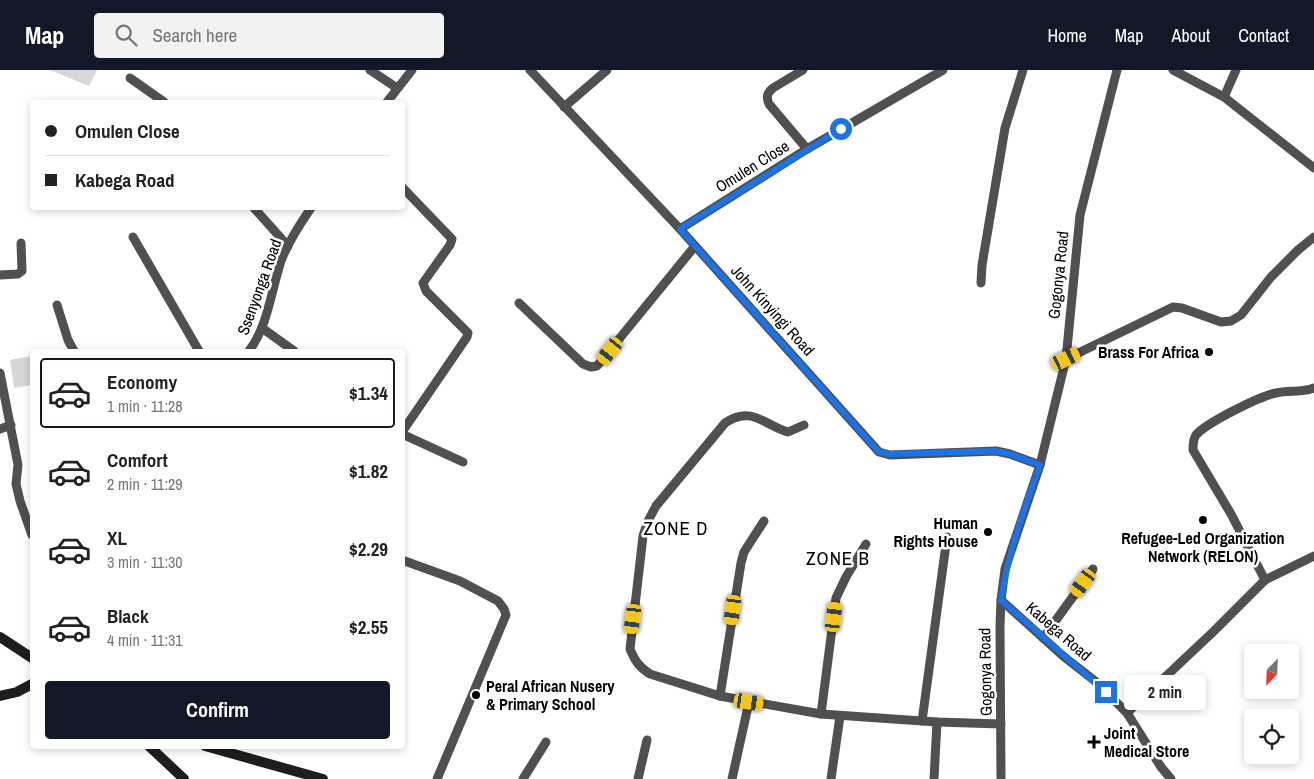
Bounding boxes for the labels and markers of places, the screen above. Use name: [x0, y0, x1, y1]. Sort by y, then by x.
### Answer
place label: Brass For Africa: [1098, 341, 1200, 363]
marker: Brass For Africa: [1203, 346, 1215, 358]
place label: Human Rights House: [893, 512, 978, 552]
marker: Refugee-Led Organization Network (RELON): [1197, 514, 1209, 526]
marker: Human Rights House: [982, 526, 994, 538]
place label: Refugee-Led Organization Network (RELON): [1121, 527, 1285, 567]
place label: Peral African Nusery & Primary School: [486, 675, 615, 715]
marker: Peral African Nusery & Primary School: [470, 689, 482, 701]
place label: Joint Medical Store: [1104, 722, 1189, 762]
marker: Joint Medical Store: [1088, 736, 1100, 748]

